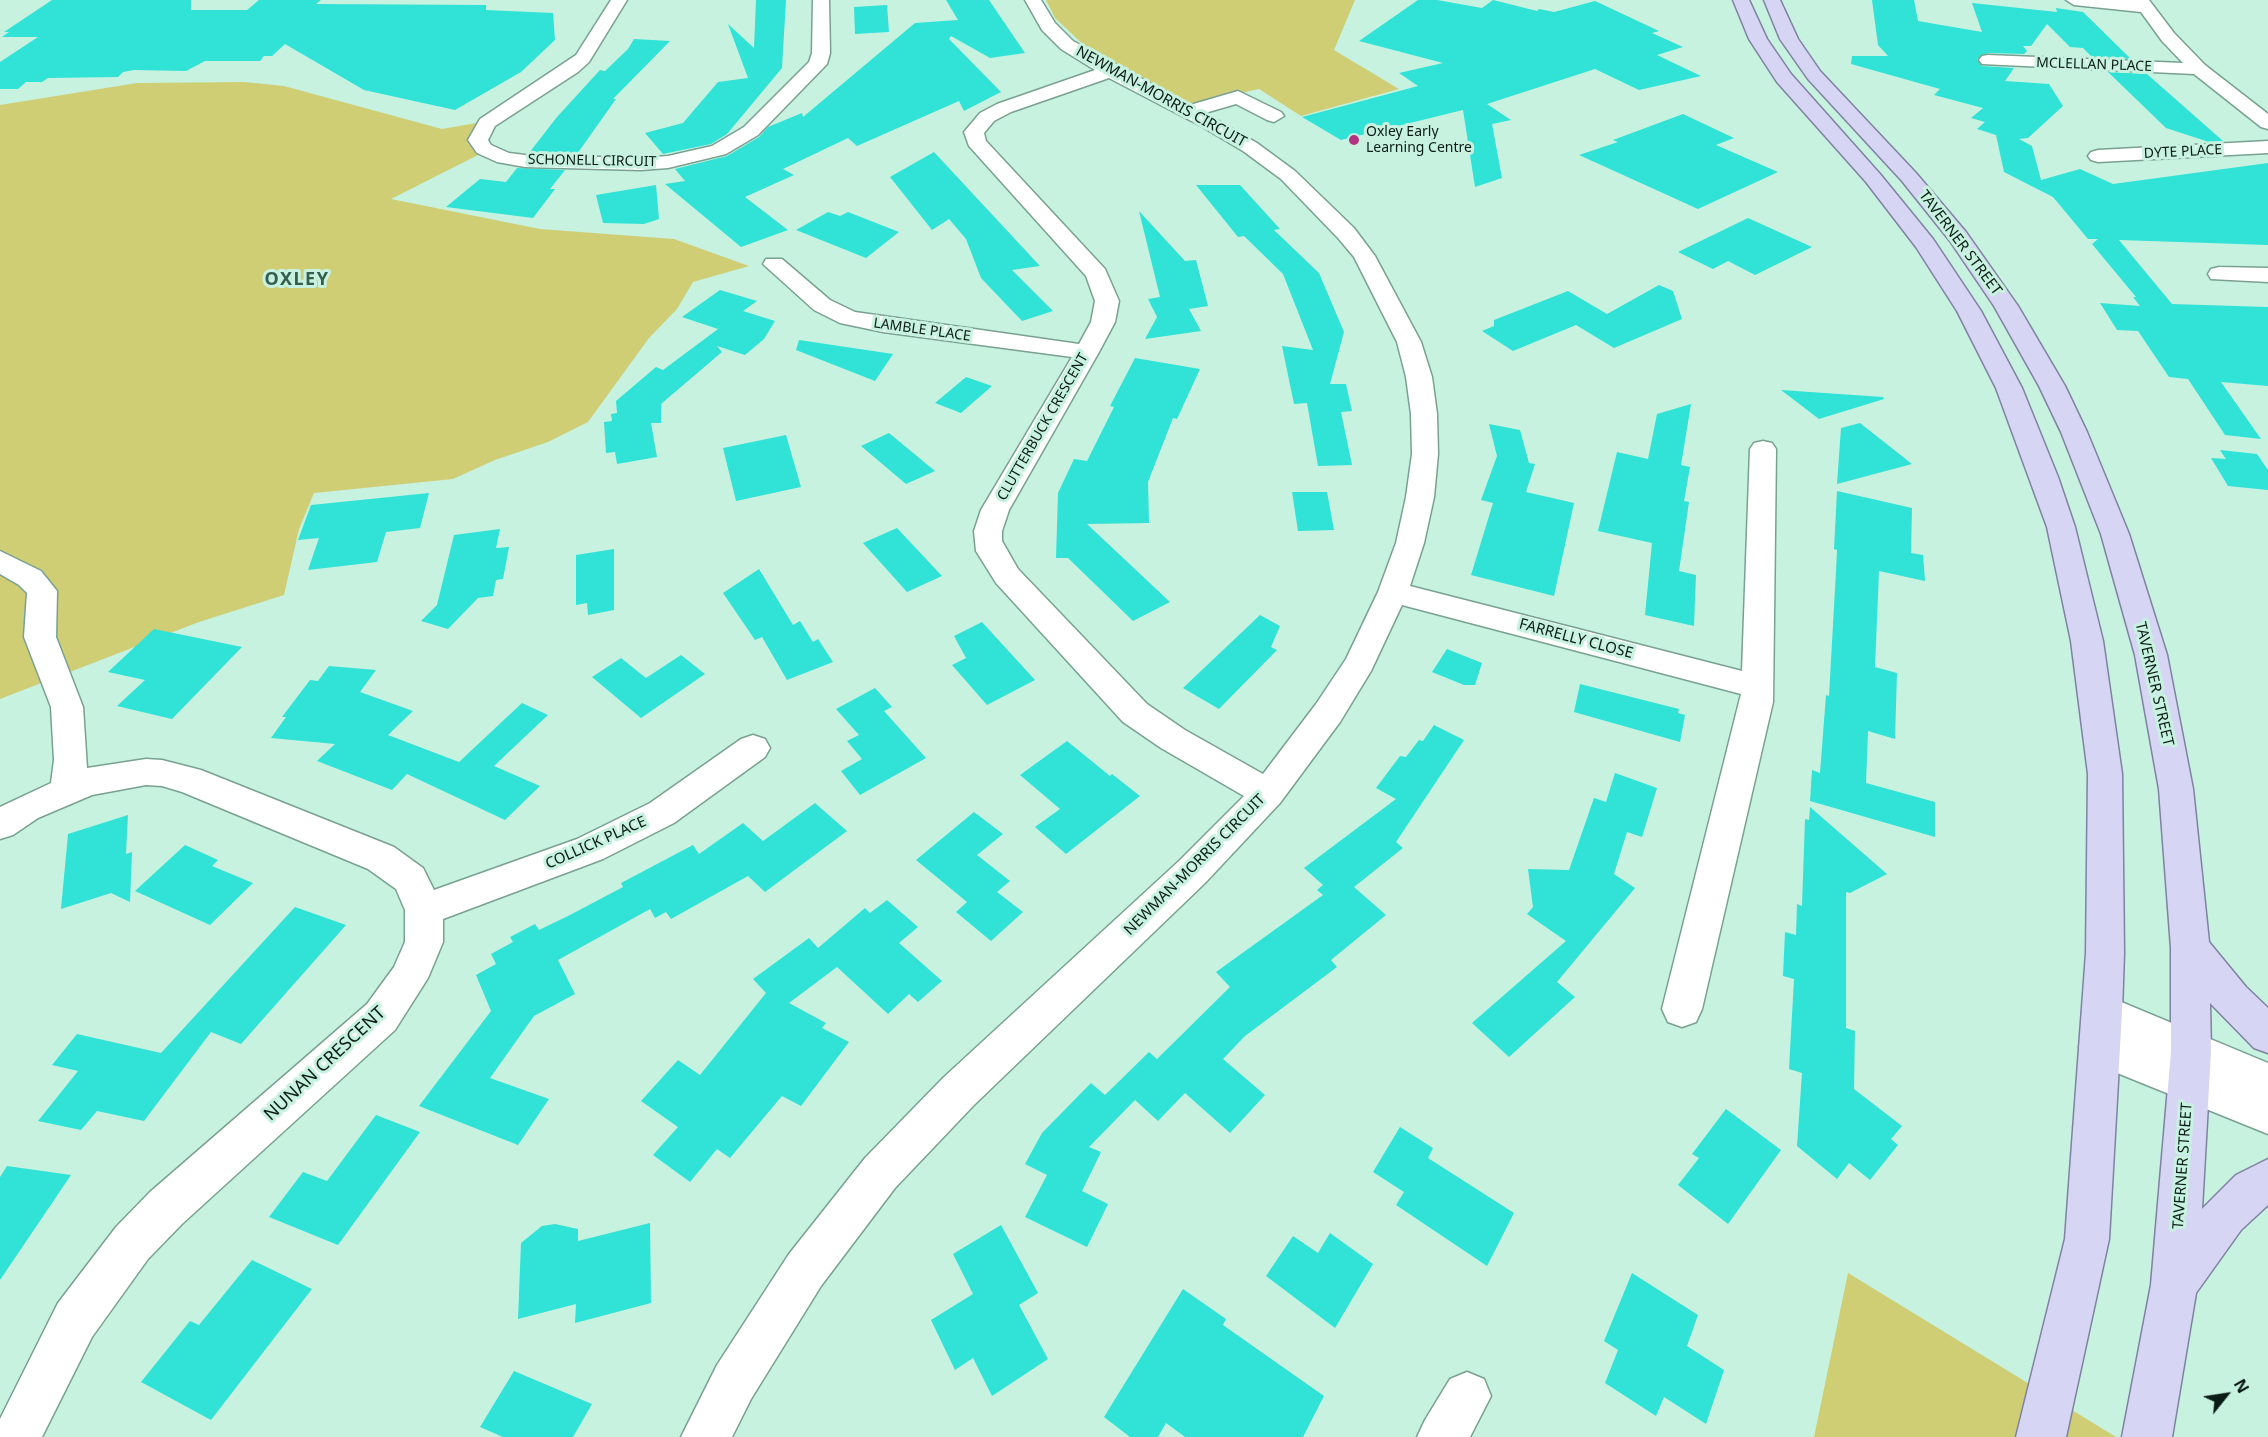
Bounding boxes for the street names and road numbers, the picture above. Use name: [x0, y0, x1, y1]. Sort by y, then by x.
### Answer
street label: NEWMAN-MORRIS CIRCUIT: [1073, 43, 1249, 151]
street label: MCLELLAN PLACE: [2036, 55, 2152, 75]
street label: DYTE PLACE: [2143, 142, 2223, 162]
street label: SCHONELL CIRCUIT: [528, 151, 656, 171]
street label: TAVERNER STREET: [1915, 187, 2005, 299]
street label: LAMBLE PLACE: [872, 315, 972, 345]
street label: CLUTTERBUCK CRESCENT: [994, 350, 1092, 504]
street label: FARRELLY CLOSE: [1517, 615, 1635, 663]
street label: TAVERNER STREET: [2131, 620, 2177, 748]
street label: NEWMAN-MORRIS CIRCUIT: [1121, 791, 1269, 939]
street label: COLLICK PLACE: [543, 813, 649, 873]
street label: NUNAN CRESCENT: [260, 1002, 390, 1126]
street label: TAVERNER STREET: [2170, 1102, 2196, 1230]

